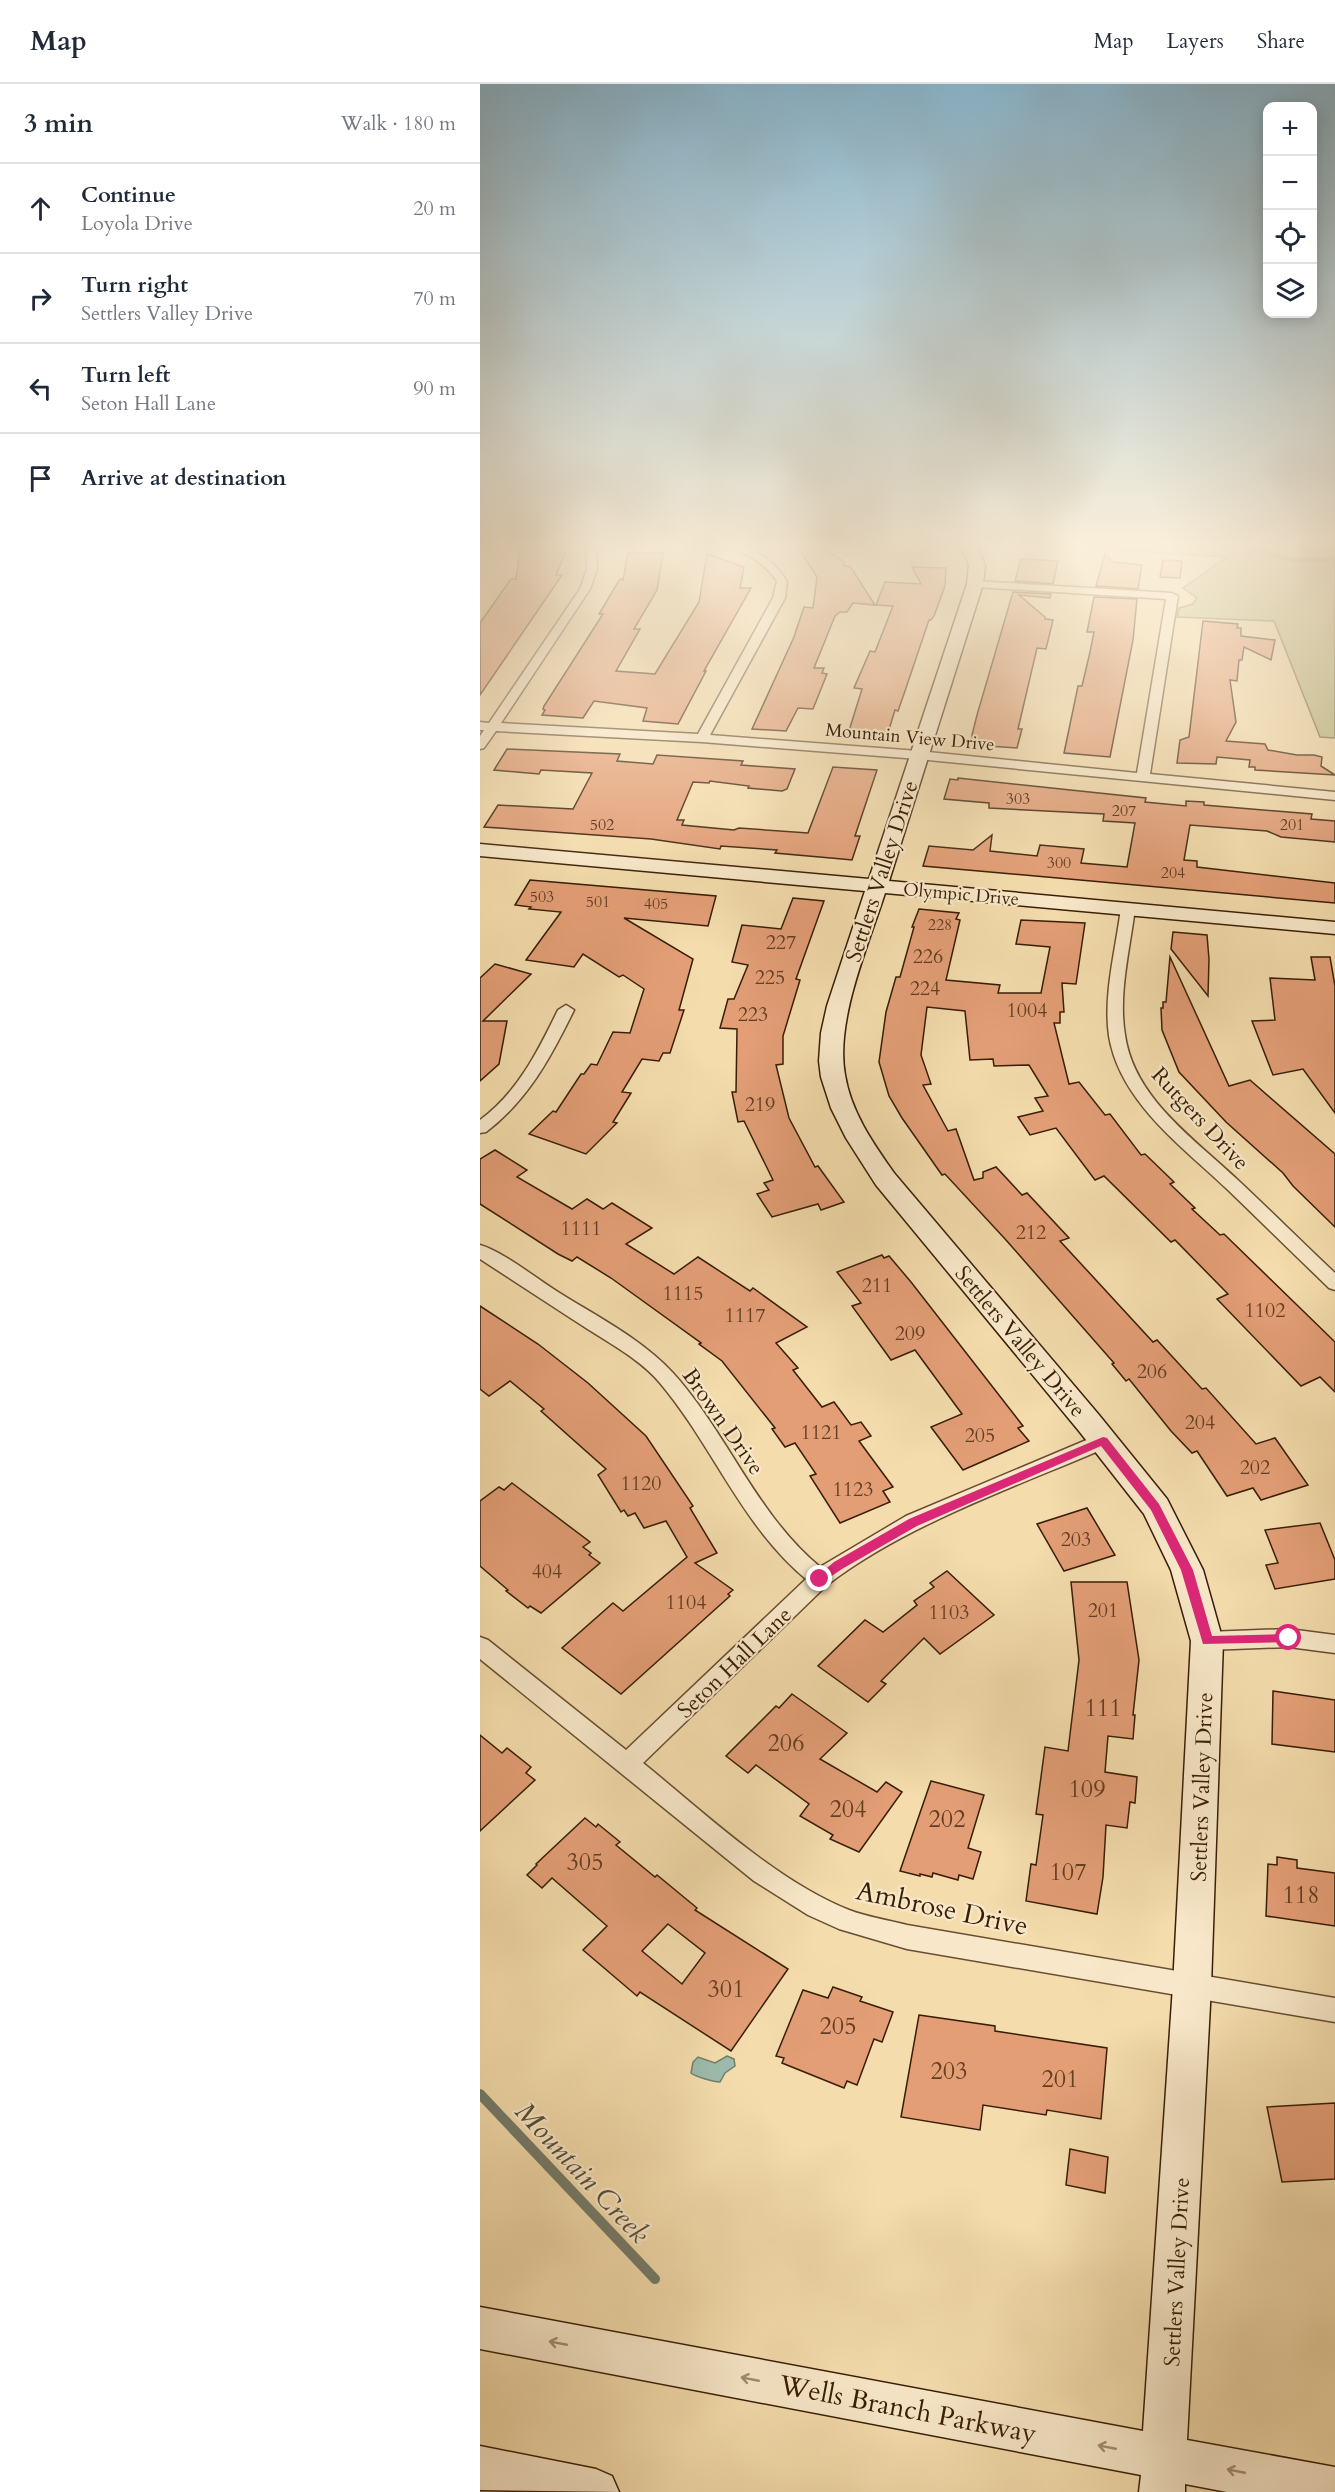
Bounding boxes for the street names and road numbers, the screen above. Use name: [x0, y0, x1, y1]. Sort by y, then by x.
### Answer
street label: Mountain View Drive: [824, 718, 996, 757]
street label: Settlers Valley Drive: [838, 777, 925, 966]
street label: Olympic Drive: [902, 877, 1020, 912]
street label: Rutgers Drive: [1145, 1061, 1256, 1177]
street label: Settlers Valley Drive: [948, 1259, 1093, 1424]
street label: Brown Drive: [675, 1362, 771, 1481]
street label: Seton Hall Lane: [671, 1600, 799, 1725]
street label: Settlers Valley Drive: [1184, 1692, 1220, 1882]
street label: Ambrose Drive: [853, 1872, 1031, 1945]
street label: Settlers Valley Drive: [1157, 2177, 1197, 2367]
street label: Wells Branch Parkway: [775, 2366, 1040, 2453]

